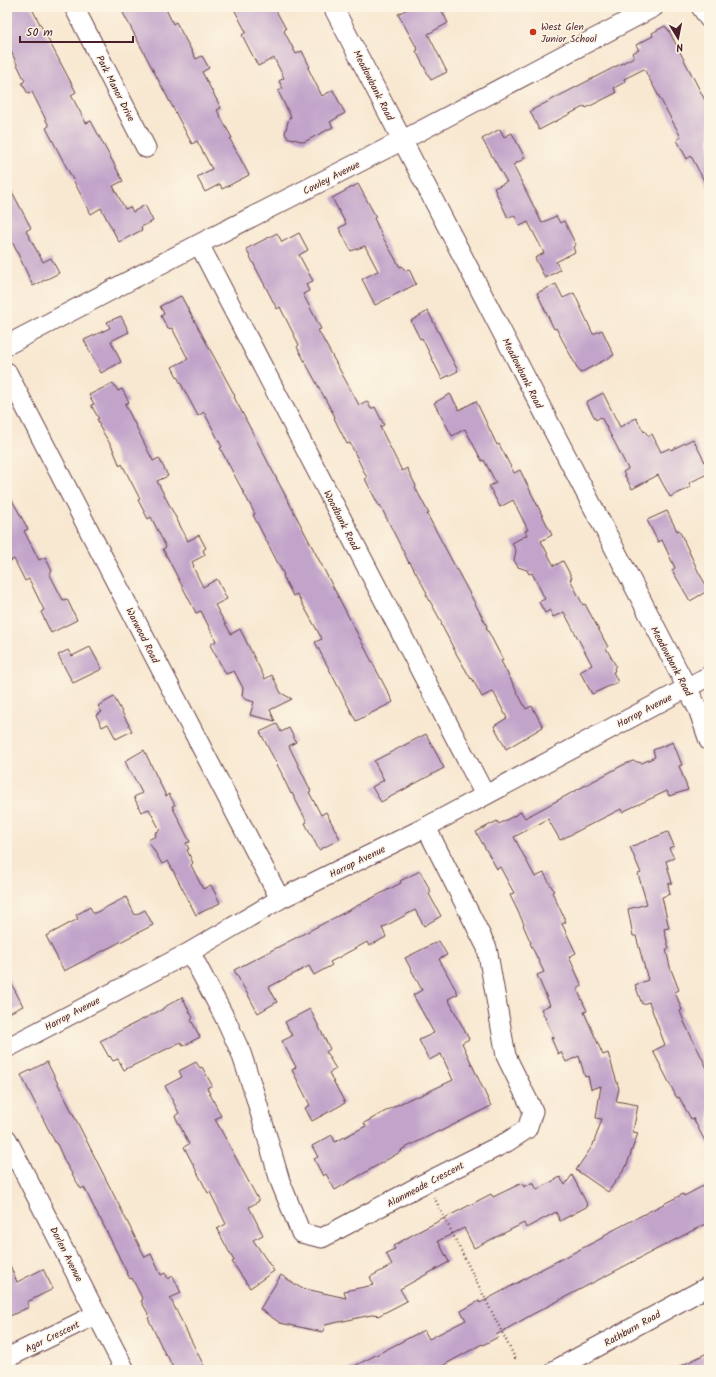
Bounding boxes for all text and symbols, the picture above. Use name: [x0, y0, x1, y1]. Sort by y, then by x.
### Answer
scale bar: [20, 18, 133, 44]
north arrow: [658, 18, 698, 58]
place label: West Glen Junior School: [541, 19, 597, 47]
text: 50 m: [26, 23, 53, 42]
marker: West Glen Junior School: [528, 27, 538, 37]
text: N: [675, 37, 685, 56]
street label: Meadowbank Road: [348, 47, 398, 124]
street label: Park Manor Drive: [91, 52, 139, 125]
street label: Cowley Avenue: [300, 156, 363, 199]
street label: Meadowbank Road: [497, 335, 547, 412]
street label: Woodbank Road: [319, 487, 364, 554]
street label: Warwood Road: [121, 605, 163, 667]
street label: Meadowbank Road: [646, 624, 697, 700]
street label: Harrop Avenue: [614, 689, 675, 732]
street label: Harrop Avenue: [327, 841, 389, 882]
street label: Harrop Avenue: [42, 992, 103, 1035]
street label: Alanmeade Crescent: [384, 1158, 467, 1212]
street label: Dorlen Avenue: [45, 1224, 87, 1285]
street label: Rathburn Road: [601, 1306, 665, 1351]
street label: Agar Crescent: [22, 1317, 83, 1357]

